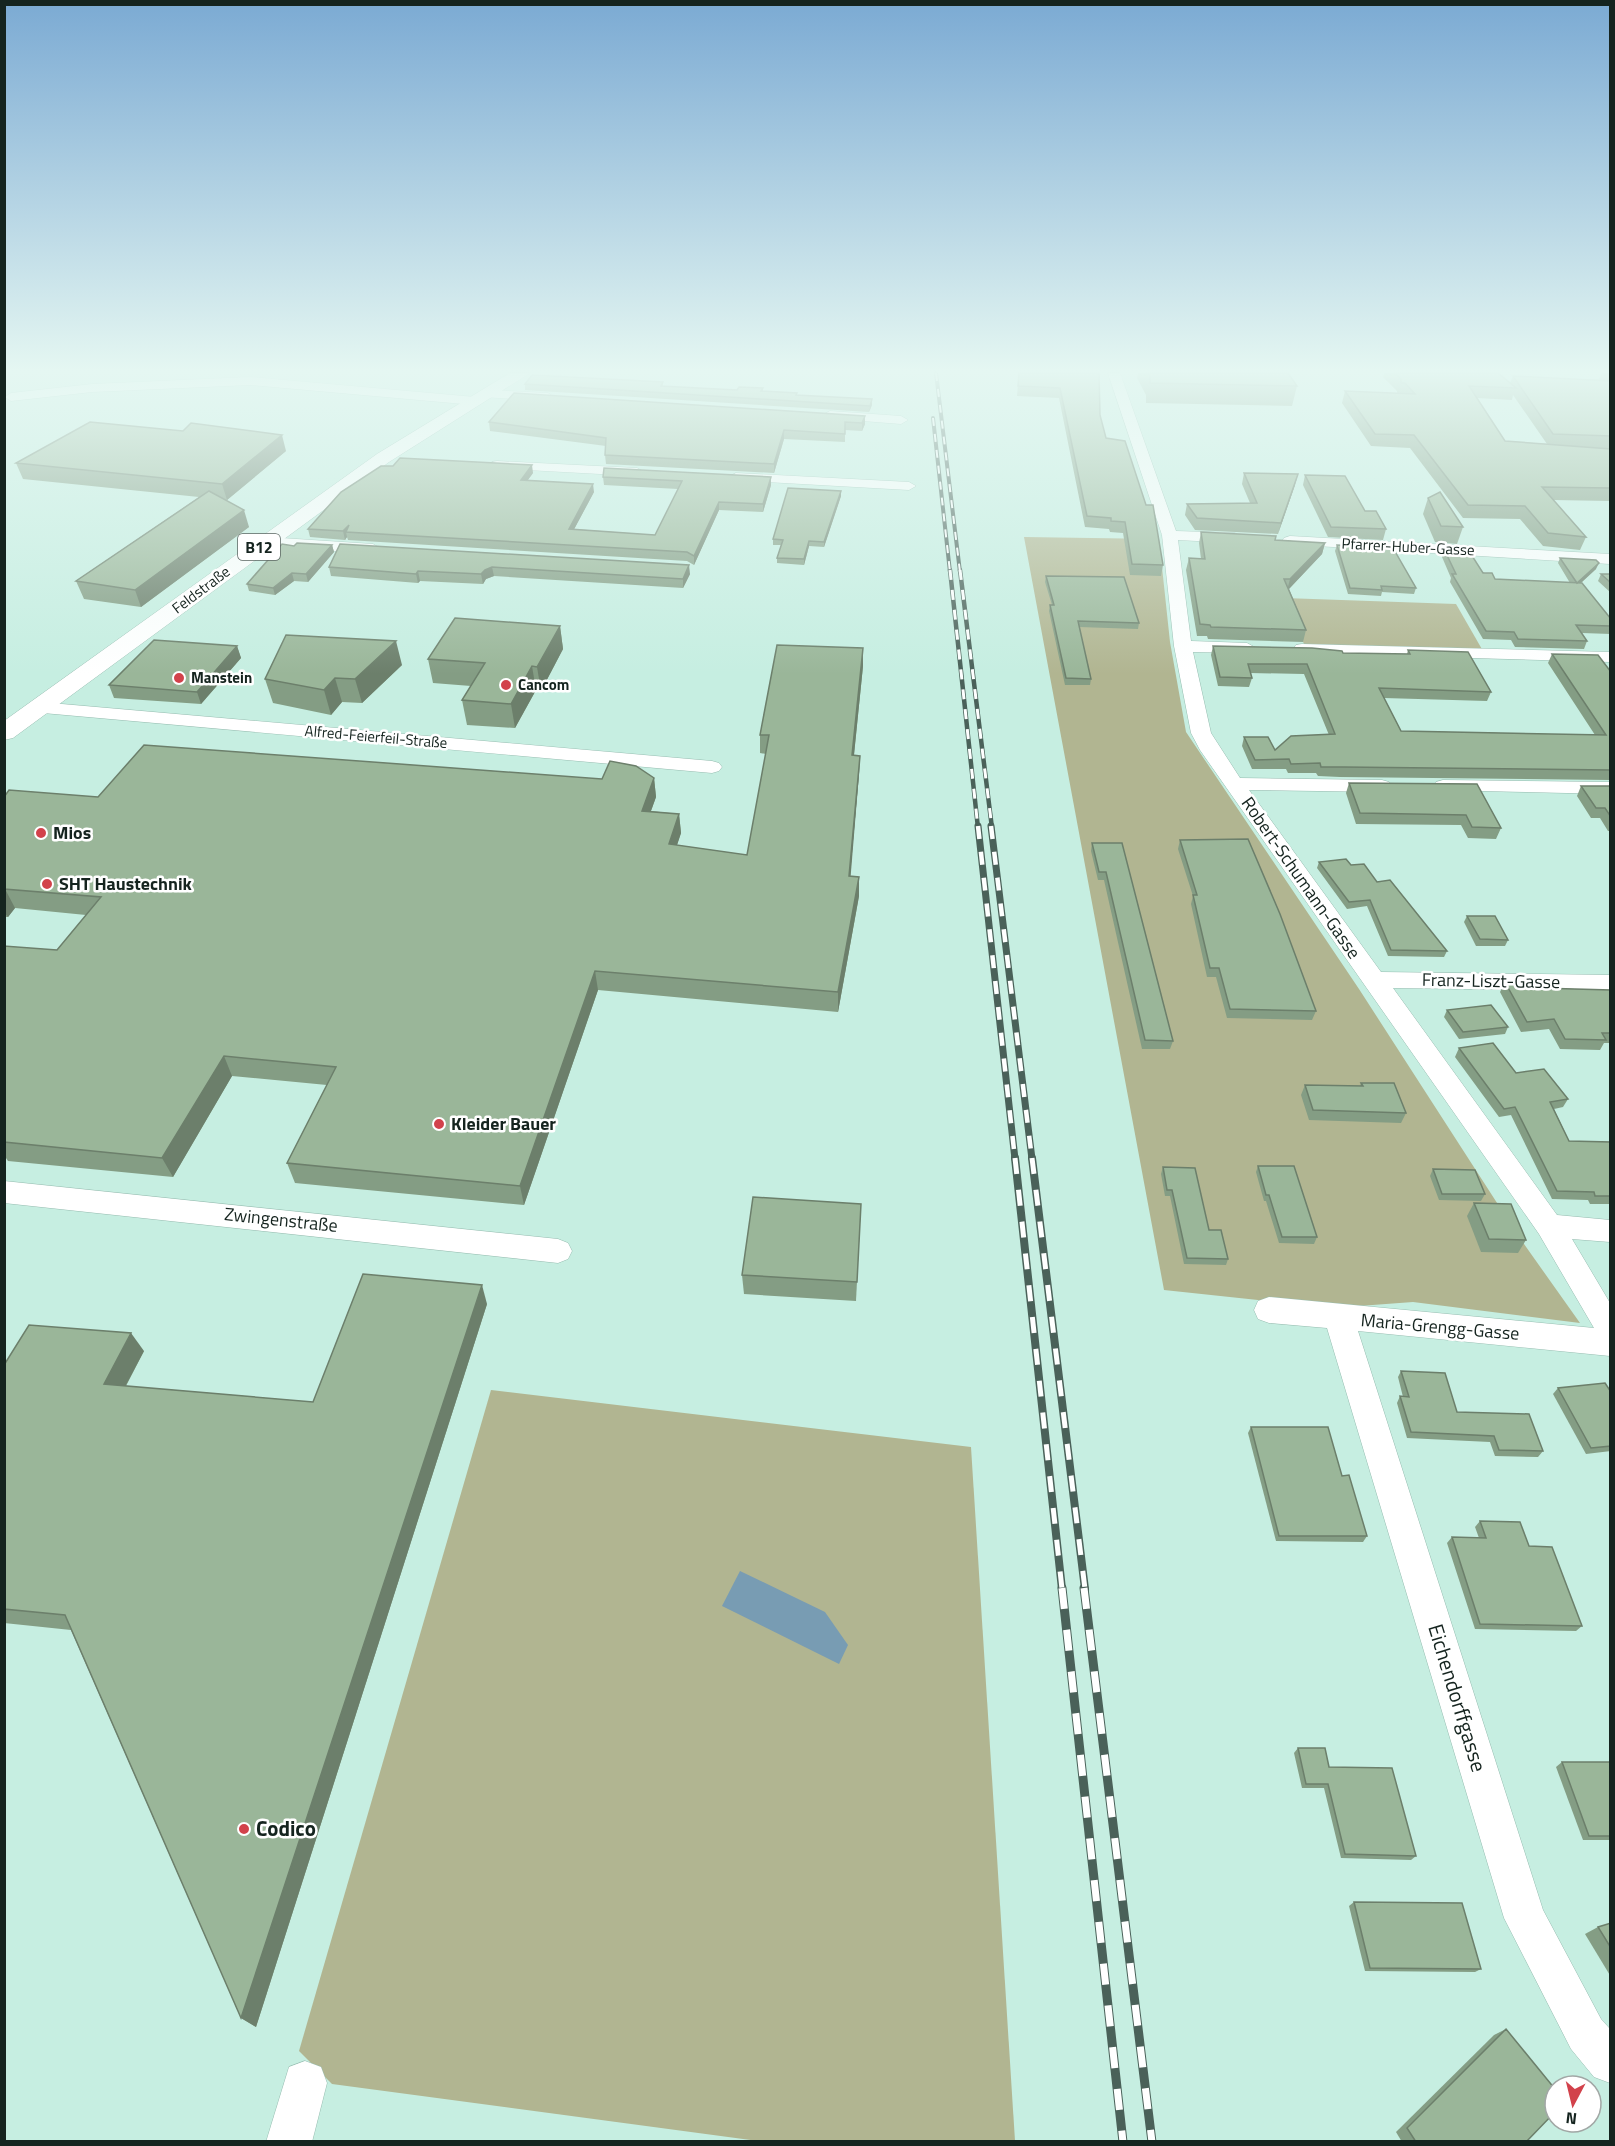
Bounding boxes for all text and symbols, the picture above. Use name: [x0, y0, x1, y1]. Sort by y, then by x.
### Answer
street label: Pfarrer-Huber-Gasse: [1341, 532, 1475, 561]
road number: B12: [238, 534, 280, 560]
street label: Feldstraße: [167, 560, 235, 619]
place label: Manstein: [191, 666, 252, 689]
marker: Manstein: [172, 671, 186, 685]
place label: Cancom: [518, 673, 569, 696]
marker: Cancom: [499, 678, 513, 692]
street label: Alfred-Feierfeil-Straße: [304, 719, 448, 754]
street label: Robert-Schumann-Gasse: [1235, 791, 1368, 964]
place label: Mios: [53, 819, 91, 846]
marker: Mios: [34, 826, 48, 840]
place label: SHT Haustechnik: [59, 870, 193, 897]
marker: SHT Haustechnik: [40, 877, 54, 891]
street label: Franz-Liszt-Gasse: [1422, 966, 1560, 995]
place label: Kleider Bauer: [451, 1110, 556, 1137]
marker: Kleider Bauer: [432, 1117, 446, 1131]
street label: Zwingenstraße: [223, 1200, 339, 1239]
street label: Maria-Grengg-Gasse: [1360, 1306, 1521, 1347]
street label: Eichendorffgasse: [1420, 1620, 1496, 1776]
place label: Codico: [256, 1812, 316, 1844]
marker: Codico: [237, 1822, 251, 1836]
north arrow: [1543, 2074, 1603, 2134]
text: N: [1564, 2106, 1578, 2131]

